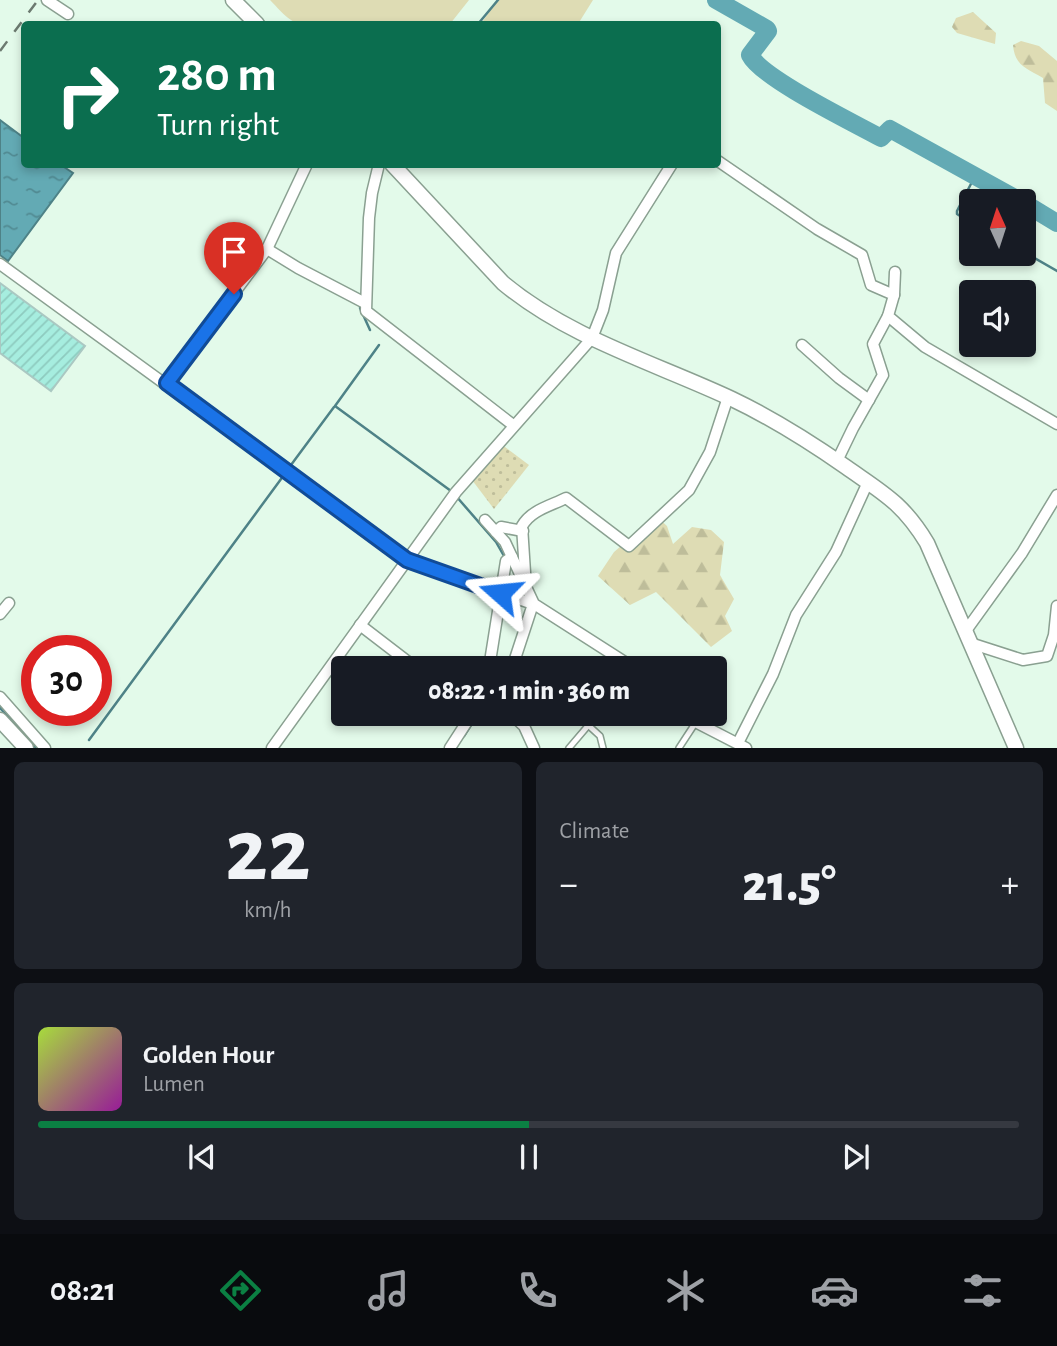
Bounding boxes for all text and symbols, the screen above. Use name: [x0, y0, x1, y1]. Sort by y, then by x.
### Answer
icon: right: [42, 49, 133, 140]
text: 280 m: [157, 51, 277, 100]
text: Turn right: [157, 109, 279, 141]
north arrow: [959, 189, 1036, 266]
map controls: [959, 189, 1036, 357]
pin: [204, 222, 264, 294]
icon: arrive: [215, 233, 253, 271]
button: sound: [959, 280, 1036, 357]
position arrow: [463, 556, 537, 630]
speed limit sign: 30: [21, 635, 112, 726]
text: 08:22 · 1 min · 360 m: [428, 678, 630, 704]
text: 22: [225, 806, 311, 897]
text: Climate: [560, 820, 629, 843]
text: 21.5°: [742, 858, 836, 910]
text: −: [560, 866, 578, 904]
text: +: [1001, 866, 1019, 904]
text: km/h: [244, 899, 291, 922]
text: Golden Hour: [143, 1042, 274, 1068]
text: Lumen: [143, 1073, 205, 1096]
icon: previous: [183, 1138, 221, 1176]
icon: pause: [510, 1138, 548, 1176]
icon: next: [837, 1138, 875, 1176]
icon: directions: [216, 1266, 265, 1315]
icon: music: [364, 1266, 413, 1315]
icon: phone: [513, 1266, 562, 1315]
icon: climate: [661, 1266, 710, 1315]
icon: car: [810, 1266, 859, 1315]
icon: filters: [958, 1266, 1007, 1315]
text: 08:21: [50, 1274, 116, 1306]

